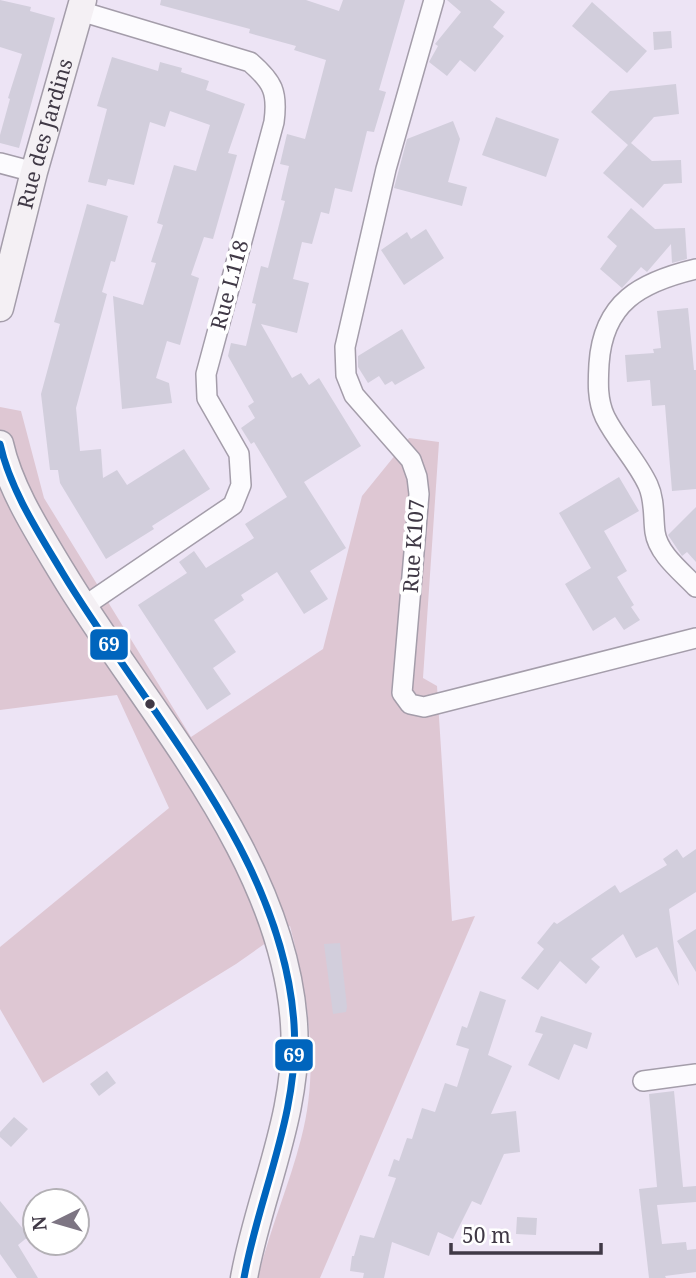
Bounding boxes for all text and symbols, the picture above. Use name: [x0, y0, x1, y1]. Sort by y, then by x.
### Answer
street label: Rue des Jardins: [10, 55, 79, 212]
street label: Rue L118: [204, 237, 254, 333]
street label: Rue K107: [396, 498, 430, 594]
line badge: 69: [89, 628, 129, 661]
text: 69: [98, 631, 120, 657]
unlabelled marker: [143, 697, 157, 711]
line badge: 69: [274, 1038, 314, 1072]
text: 69: [283, 1042, 305, 1068]
north arrow: [21, 1187, 91, 1257]
scale bar: [451, 1212, 602, 1256]
text: N: [25, 1215, 53, 1232]
text: 50 m: [462, 1221, 511, 1249]

